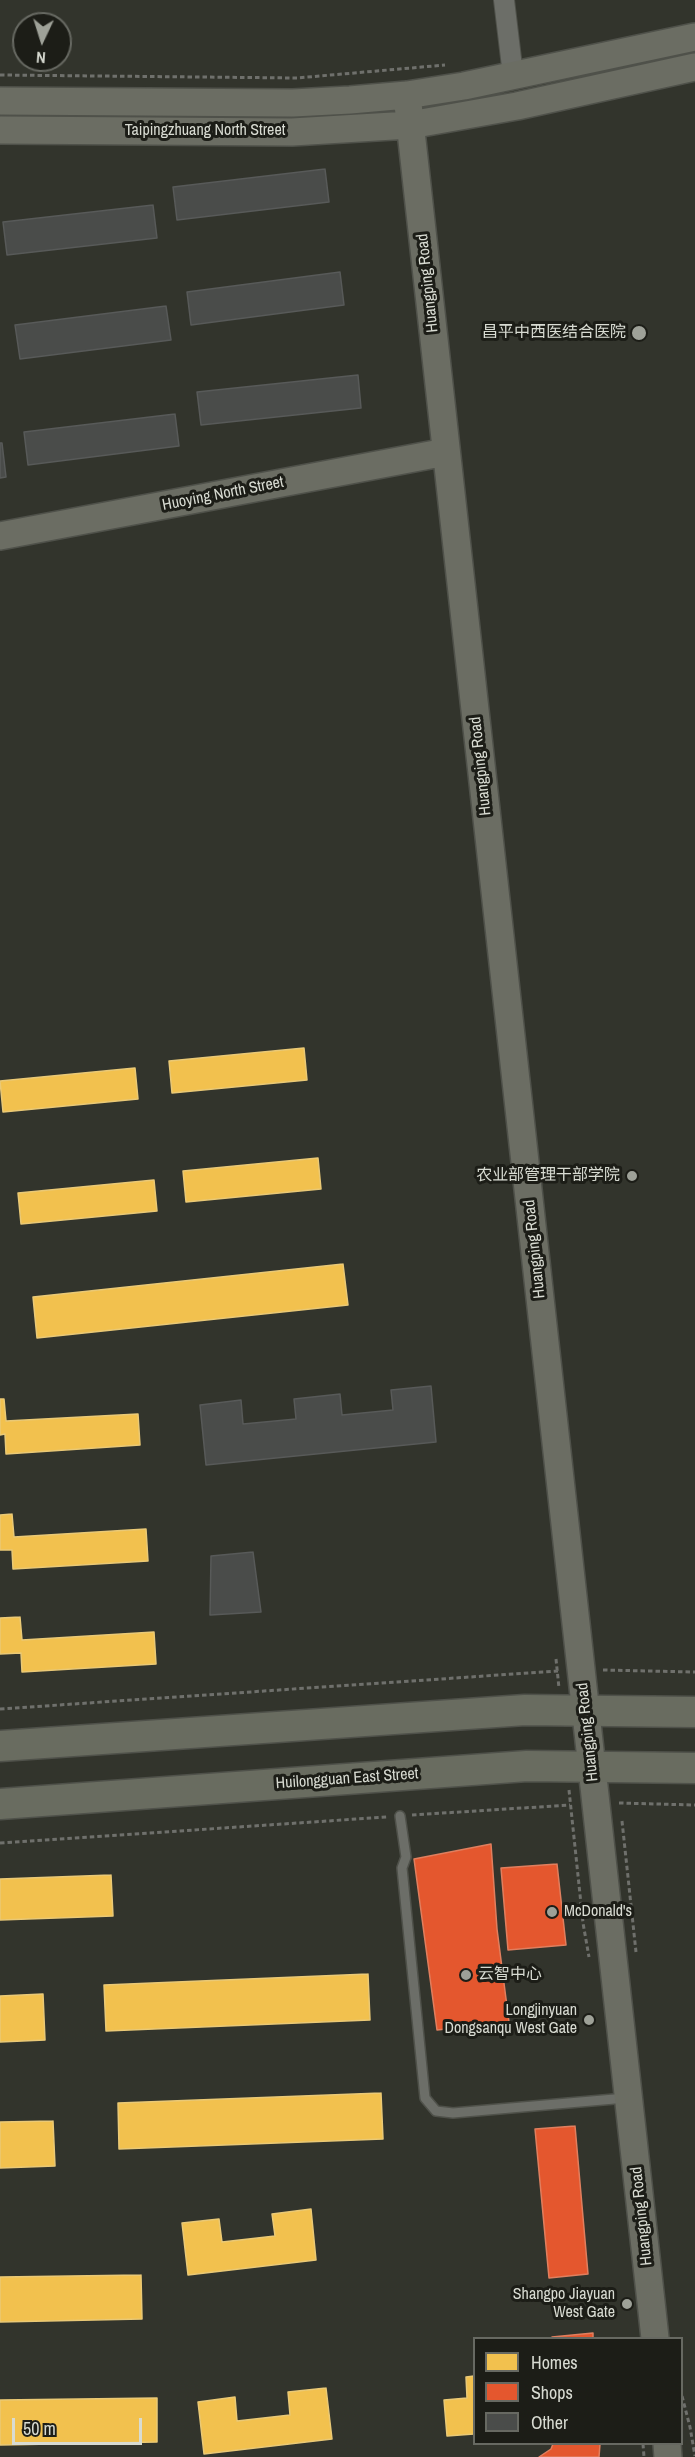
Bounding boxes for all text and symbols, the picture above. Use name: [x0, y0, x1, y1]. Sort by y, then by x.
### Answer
north arrow: [12, 12, 72, 72]
text: N: [35, 47, 46, 69]
street label: Taipingzhuang North Street: [125, 121, 285, 141]
street label: Huangping Road: [413, 233, 443, 333]
place label: 昌平中西医结合医院: [482, 323, 626, 343]
marker: 昌平中西医结合医院: [630, 324, 648, 342]
street label: Huoying North Street: [161, 473, 285, 515]
street label: Huangping Road: [466, 716, 496, 816]
place label: 农业部管理干部学院: [476, 1166, 620, 1186]
marker: 农业部管理干部学院: [625, 1169, 639, 1183]
street label: Huangping Road: [520, 1199, 550, 1299]
street label: Huangping Road: [573, 1682, 603, 1782]
street label: Huilongguan East Street: [275, 1764, 419, 1794]
place label: McDonald's: [564, 1902, 632, 1922]
marker: McDonald's: [545, 1905, 559, 1919]
place label: 云智中心: [478, 1965, 542, 1985]
marker: 云智中心: [459, 1968, 473, 1982]
place label: Longjinyuan Dongsanqu West Gate: [444, 2001, 577, 2039]
marker: Longjinyuan Dongsanqu West Gate: [582, 2013, 596, 2027]
street label: Huangping Road: [627, 2166, 657, 2266]
place label: Shangpo Jiayuan West Gate: [513, 2285, 615, 2323]
marker: Shangpo Jiayuan West Gate: [620, 2297, 634, 2311]
legend: [473, 2337, 683, 2445]
text: Homes: [531, 2350, 578, 2375]
text: Shops: [531, 2380, 573, 2405]
scale bar: [15, 2406, 146, 2444]
text: Other: [531, 2410, 568, 2435]
text: 50 m: [23, 2416, 56, 2441]

